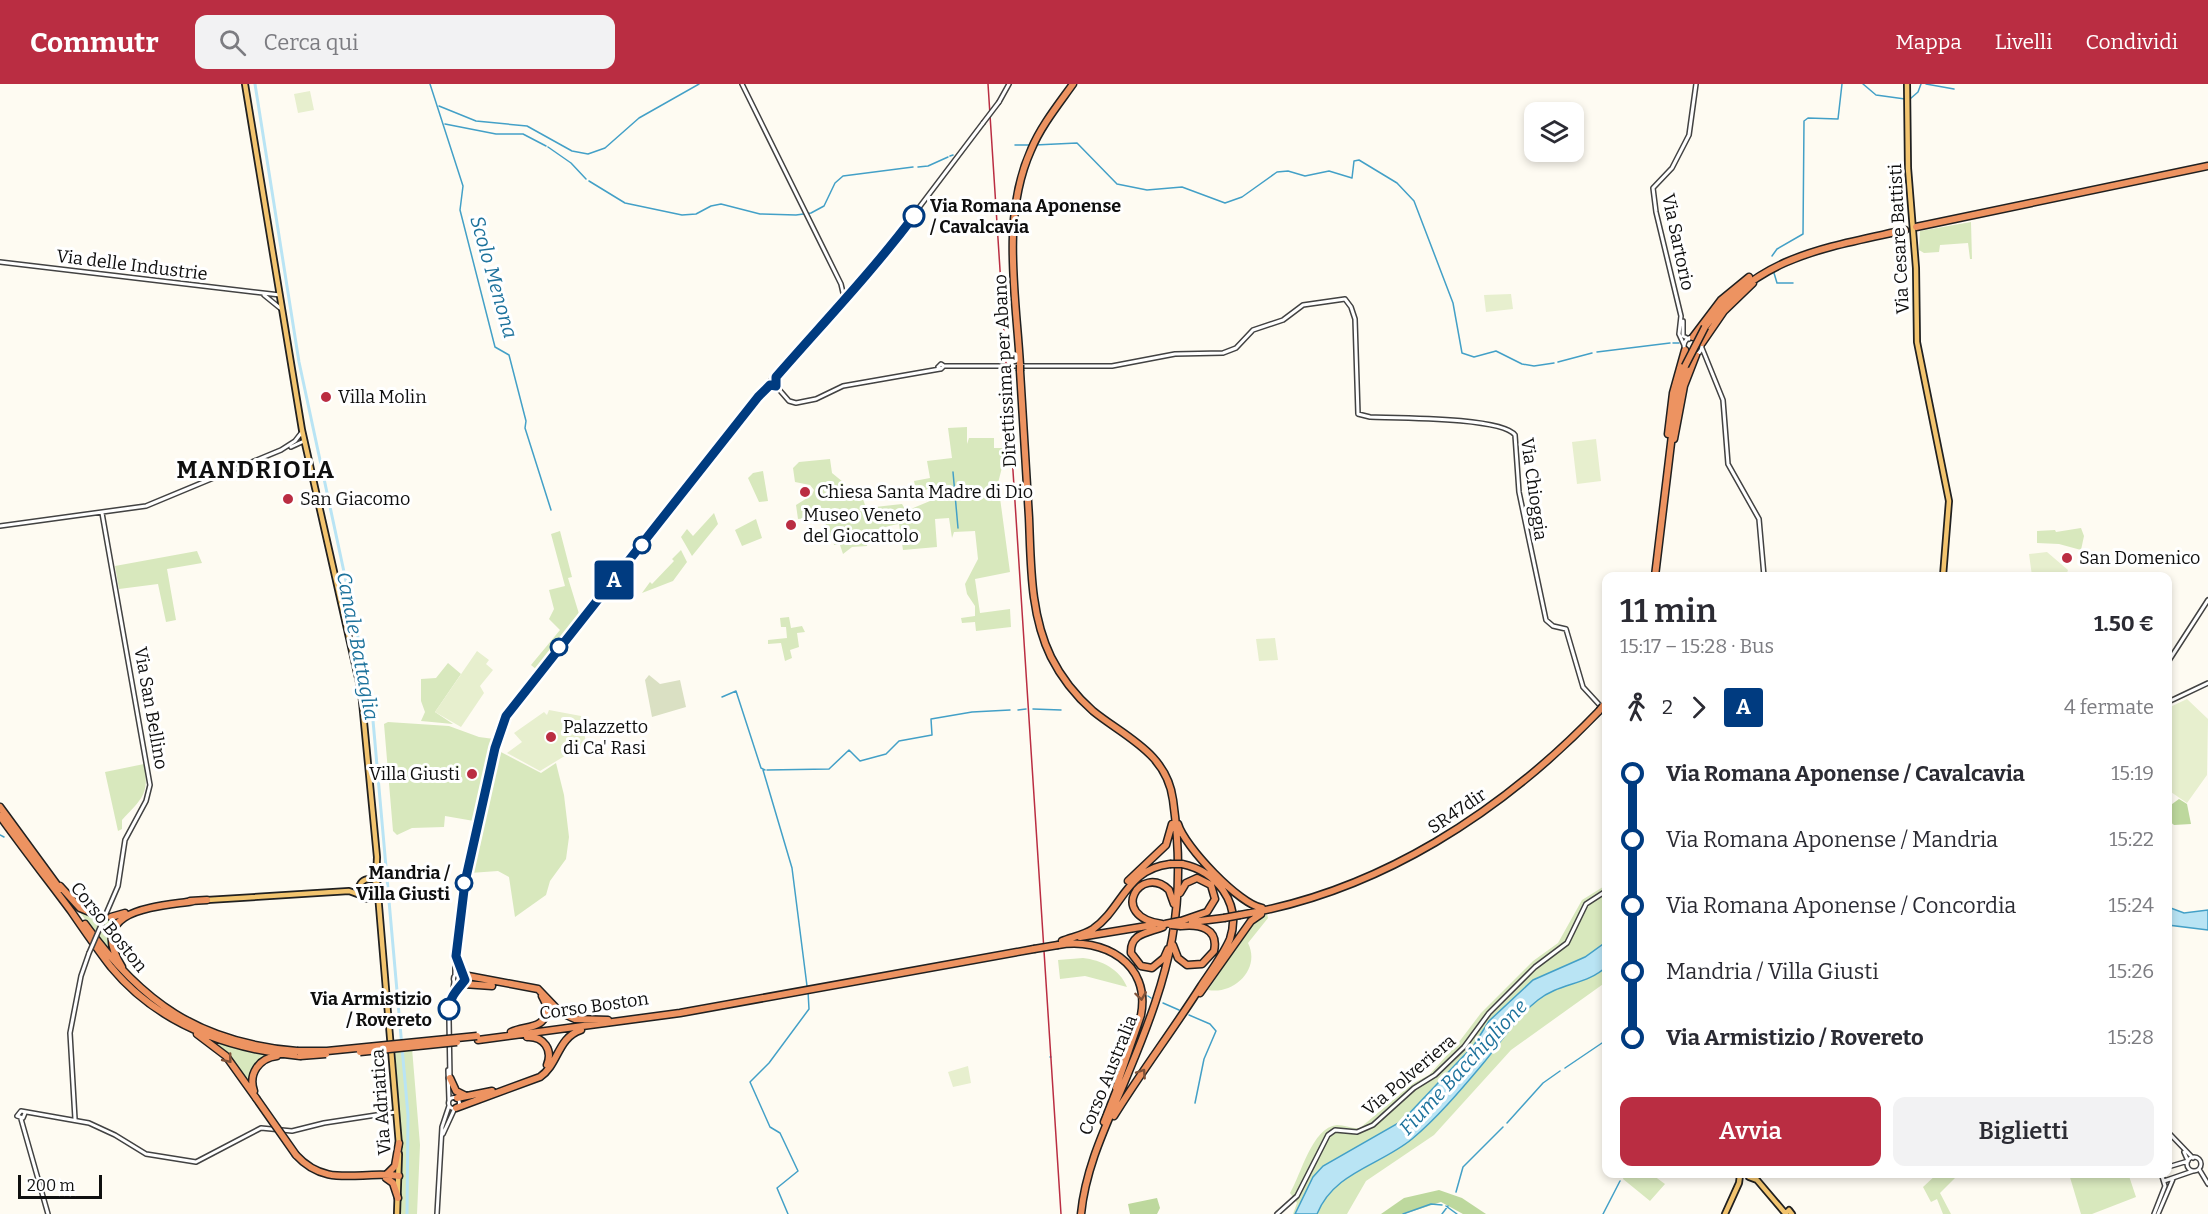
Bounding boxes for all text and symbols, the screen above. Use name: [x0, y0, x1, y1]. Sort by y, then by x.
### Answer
search box: [195, 15, 615, 69]
text: Commutr: [30, 26, 159, 59]
icon: search: [216, 26, 249, 59]
text: Cerca qui: [264, 29, 359, 56]
text: Mappa: [1895, 29, 1962, 55]
text: Livelli: [1995, 29, 2052, 55]
text: Condividi: [2085, 29, 2178, 55]
map controls: [1524, 102, 1584, 162]
button: layers: [1524, 102, 1584, 162]
street label: Via Cesare Battisti: [1884, 163, 1914, 315]
street label: Via Sartorio: [1657, 192, 1699, 292]
place label: Via Romana Aponense / Cavalcavia: [929, 195, 1121, 238]
marker: Via Romana Aponense / Cavalcavia: [903, 205, 925, 227]
water label: Scolo Menona: [465, 213, 523, 341]
street label: Via delle Industrie: [55, 245, 209, 285]
street label: Direttissima per Abano: [989, 274, 1021, 468]
place label: Villa Molin: [338, 386, 427, 408]
marker: Villa Molin: [319, 390, 333, 404]
street label: Via Chioggia: [1516, 436, 1552, 542]
district label: MANDRIOLA: [177, 456, 335, 484]
place label: Chiesa Santa Madre di Dio: [817, 481, 1033, 503]
marker: Chiesa Santa Madre di Dio: [798, 485, 812, 499]
place label: San Giacomo: [300, 488, 410, 510]
marker: San Giacomo: [281, 492, 295, 506]
place label: Museo Veneto del Giocattolo: [803, 504, 921, 547]
marker: Museo Veneto del Giocattolo: [784, 518, 798, 532]
unlabelled marker: [633, 536, 651, 554]
place label: San Domenico: [2079, 547, 2200, 569]
marker: San Domenico: [2060, 551, 2074, 565]
line badge: A: [594, 560, 634, 600]
text: A: [607, 567, 621, 593]
water label: Canale Battaglia: [332, 570, 384, 722]
text: 11 min: [1620, 591, 1717, 631]
text: 1.50 €: [2094, 610, 2154, 637]
text: 15:17 – 15:28 · Bus: [1620, 634, 1774, 658]
unlabelled marker: [550, 638, 568, 656]
street label: Via San Bellino: [129, 645, 173, 771]
icon: walk: [1620, 691, 1653, 724]
icon: forward: [1682, 691, 1715, 724]
text: A: [1736, 694, 1751, 720]
text: 2: [1662, 695, 1673, 719]
text: 4 fermate: [2064, 695, 2154, 719]
place label: Palazzetto di Ca' Rasi: [563, 716, 648, 759]
marker: Palazzetto di Ca' Rasi: [544, 730, 558, 744]
text: Via Romana Aponense / Cavalcavia: [1666, 760, 2025, 787]
text: 15:19: [2111, 761, 2154, 785]
place label: Villa Giusti: [369, 763, 460, 785]
marker: Villa Giusti: [465, 767, 479, 781]
street label: SR47dir: [1424, 783, 1490, 838]
text: Via Romana Aponense / Mandria: [1666, 826, 1998, 853]
text: 15:22: [2109, 827, 2154, 851]
place label: Mandria / Villa Giusti: [356, 862, 451, 905]
marker: Mandria / Villa Giusti: [455, 874, 473, 892]
street label: Corso Boston: [66, 877, 153, 977]
text: Via Romana Aponense / Concordia: [1666, 892, 2016, 919]
text: 15:24: [2108, 893, 2154, 917]
text: Mandria / Villa Giusti: [1666, 958, 1879, 985]
text: 15:26: [2108, 959, 2154, 983]
street label: Corso Boston: [538, 987, 651, 1025]
place label: Via Armistizio / Rovereto: [310, 988, 432, 1031]
one-way arrow: [1135, 991, 1147, 1001]
water label: Fiume Bacchiglione: [1394, 994, 1532, 1140]
marker: Via Armistizio / Rovereto: [438, 998, 460, 1020]
street label: Corso Australia: [1074, 1012, 1142, 1138]
text: Via Armistizio / Rovereto: [1666, 1024, 1924, 1051]
text: 15:28: [2108, 1025, 2154, 1049]
street label: Via Polveriera: [1358, 1030, 1460, 1120]
street label: Via Adriatica: [366, 1048, 396, 1156]
one-way arrow: [221, 1052, 232, 1063]
one-way arrow: [1135, 1068, 1146, 1079]
button: Avvia: [1620, 1097, 1881, 1166]
button: Biglietti: [1893, 1097, 2154, 1166]
scale bar: [18, 1172, 102, 1200]
text: 200 m: [27, 1176, 75, 1195]

